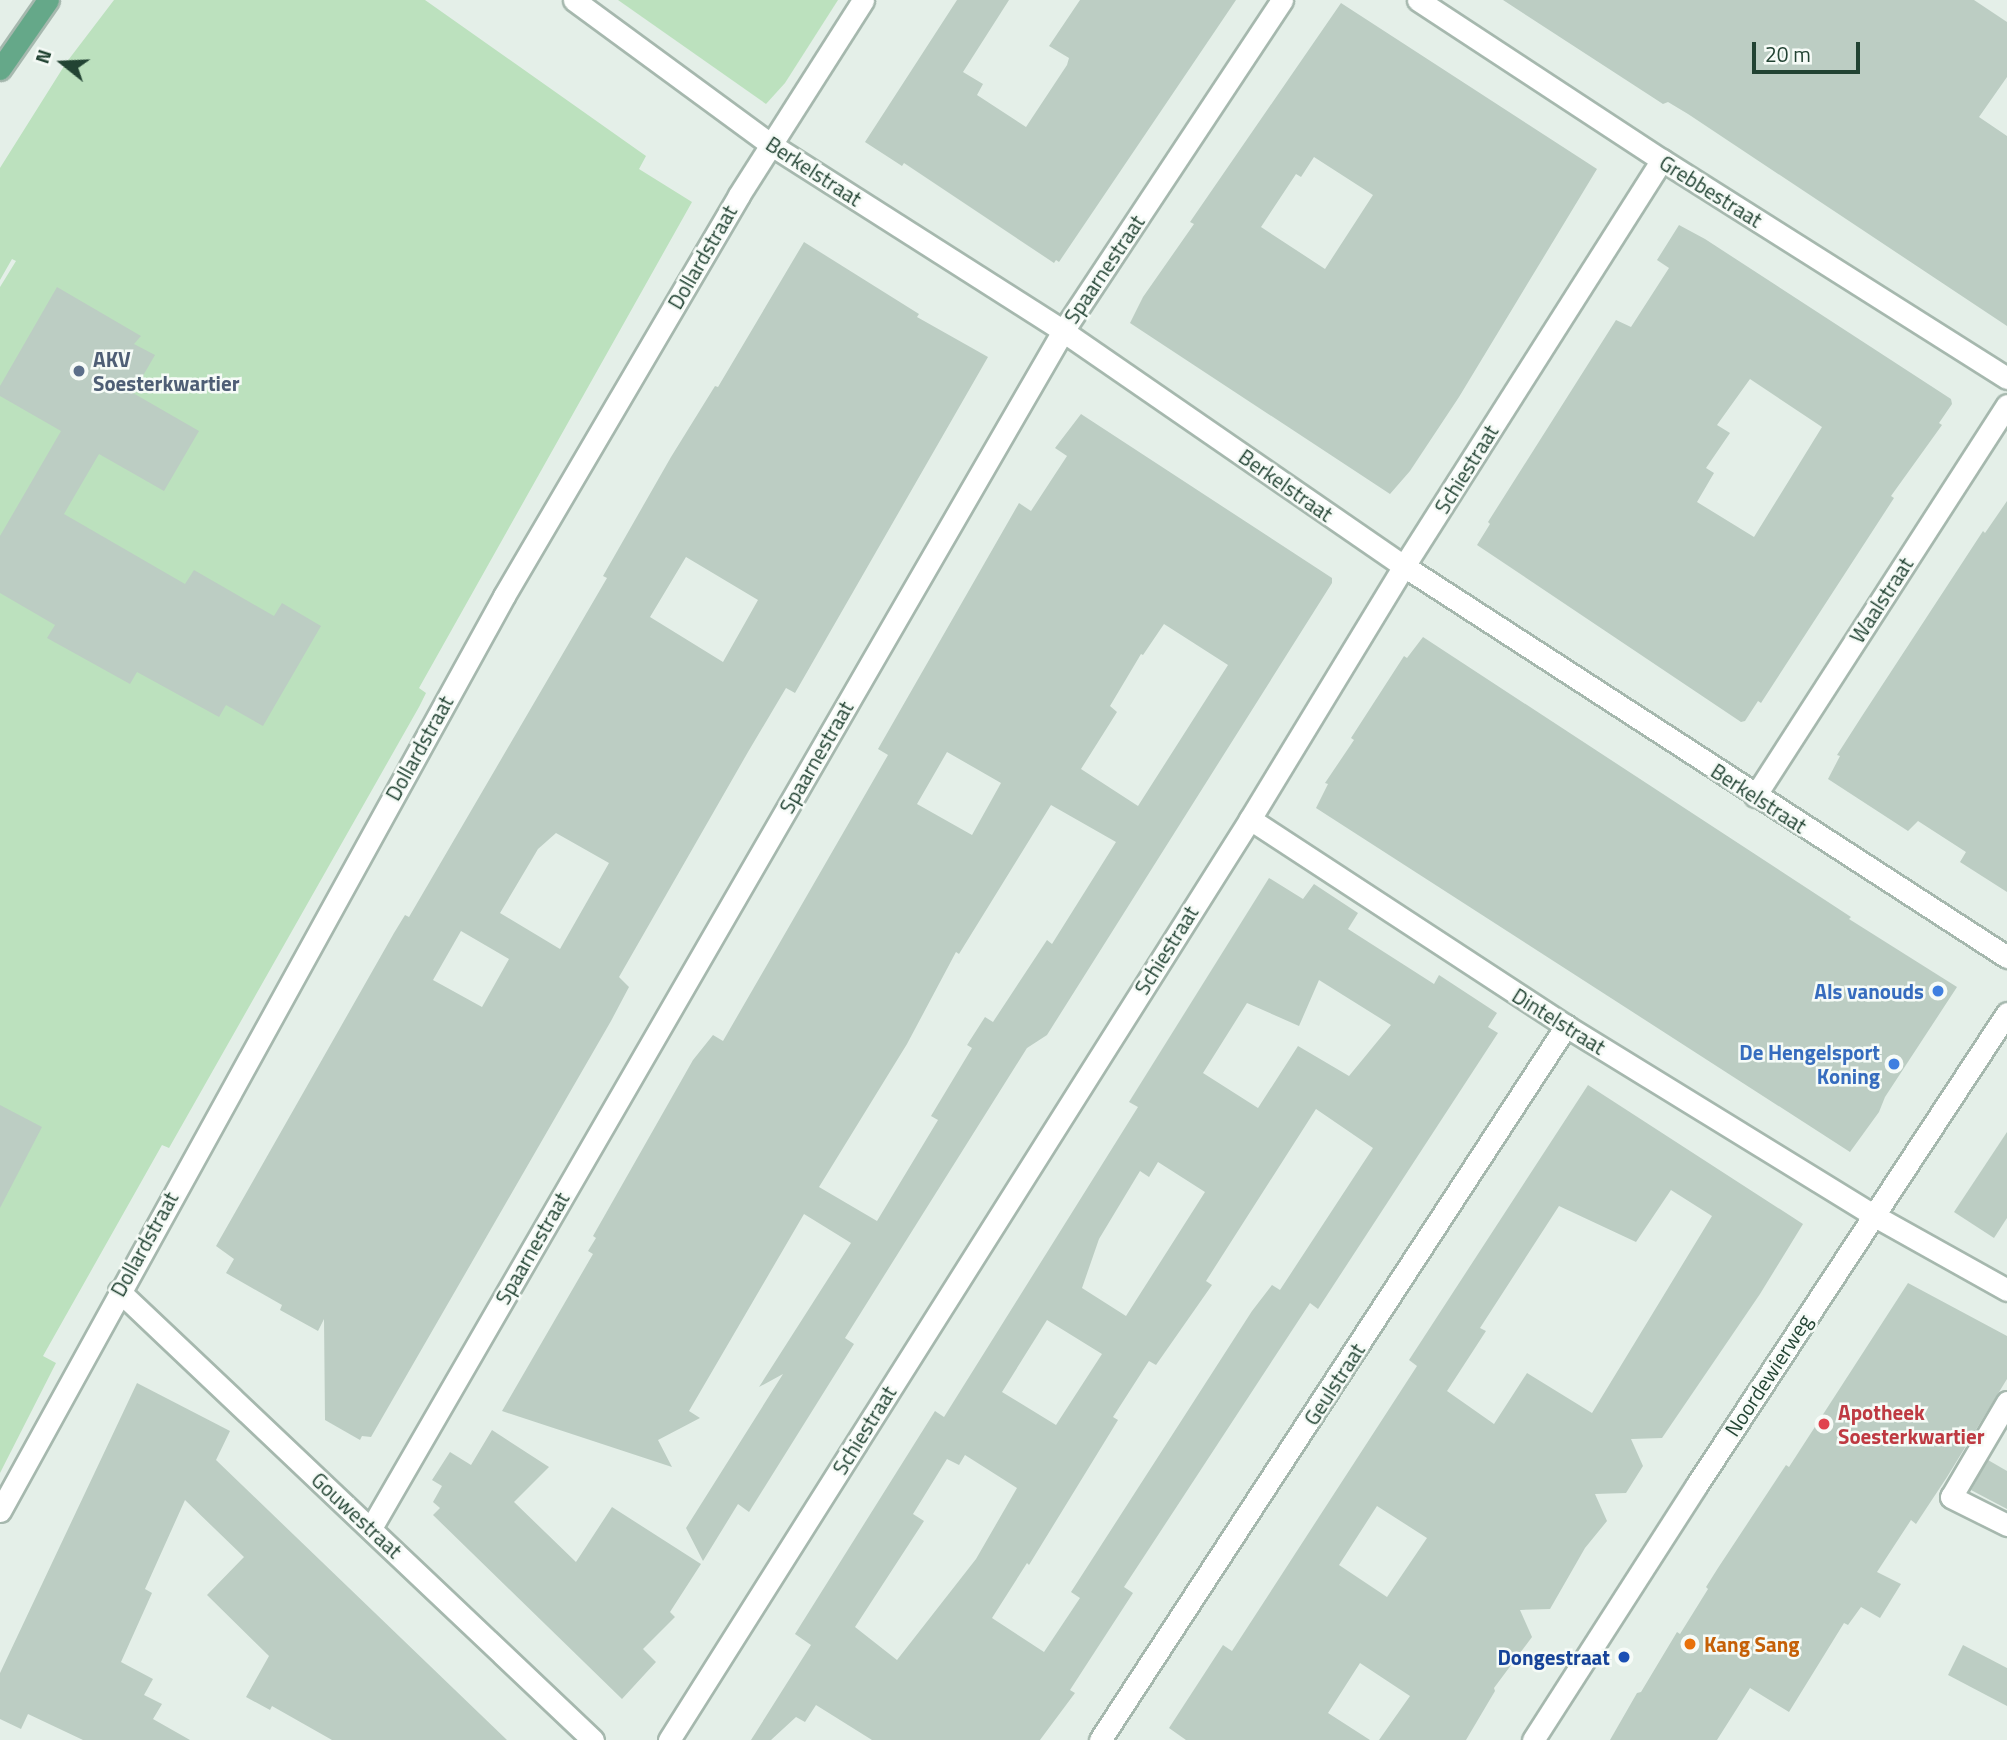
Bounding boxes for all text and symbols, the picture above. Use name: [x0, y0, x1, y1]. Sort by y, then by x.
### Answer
north arrow: [28, 28, 98, 98]
scale bar: [1755, 28, 1864, 72]
text: 20 m: [1765, 38, 1811, 70]
text: N: [27, 46, 58, 67]
street label: Berkelstraat: [761, 131, 867, 211]
street label: Grebbestraat: [1655, 150, 1767, 232]
street label: Dollardstraat: [662, 201, 742, 313]
street label: Spaarnestraat: [1058, 210, 1150, 328]
place label: AKV Soesterkwartier: [93, 346, 240, 396]
marker: AKV Soesterkwartier: [71, 363, 87, 379]
street label: Schiestraat: [1429, 420, 1503, 518]
street label: Berkelstraat: [1234, 443, 1338, 527]
street label: Waalstraat: [1844, 552, 1918, 648]
street label: Dollardstraat: [380, 691, 458, 805]
street label: Spaarnestraat: [774, 696, 858, 818]
street label: Berkelstraat: [1706, 758, 1812, 838]
street label: Schiestraat: [1129, 901, 1203, 999]
place label: Als vanouds: [1814, 978, 1924, 1004]
street label: Dintelstraat: [1508, 982, 1610, 1060]
marker: Als vanouds: [1930, 983, 1946, 999]
place label: De Hengelsport Koning: [1739, 1039, 1880, 1089]
marker: De Hengelsport Koning: [1886, 1056, 1902, 1072]
street label: Dollardstraat: [105, 1187, 183, 1301]
street label: Spaarnestraat: [490, 1187, 574, 1309]
street label: Noordewierweg: [1719, 1309, 1817, 1441]
street label: Geulstraat: [1298, 1338, 1370, 1430]
street label: Schiestraat: [827, 1381, 901, 1479]
place label: Apotheek Soesterkwartier: [1838, 1399, 1985, 1449]
marker: Apotheek Soesterkwartier: [1816, 1416, 1832, 1432]
street label: Gouwestraat: [307, 1467, 407, 1563]
place label: Kang Sang: [1704, 1631, 1800, 1657]
marker: Kang Sang: [1682, 1636, 1698, 1652]
place label: Dongestraat: [1497, 1644, 1610, 1670]
marker: Dongestraat: [1616, 1649, 1632, 1665]

